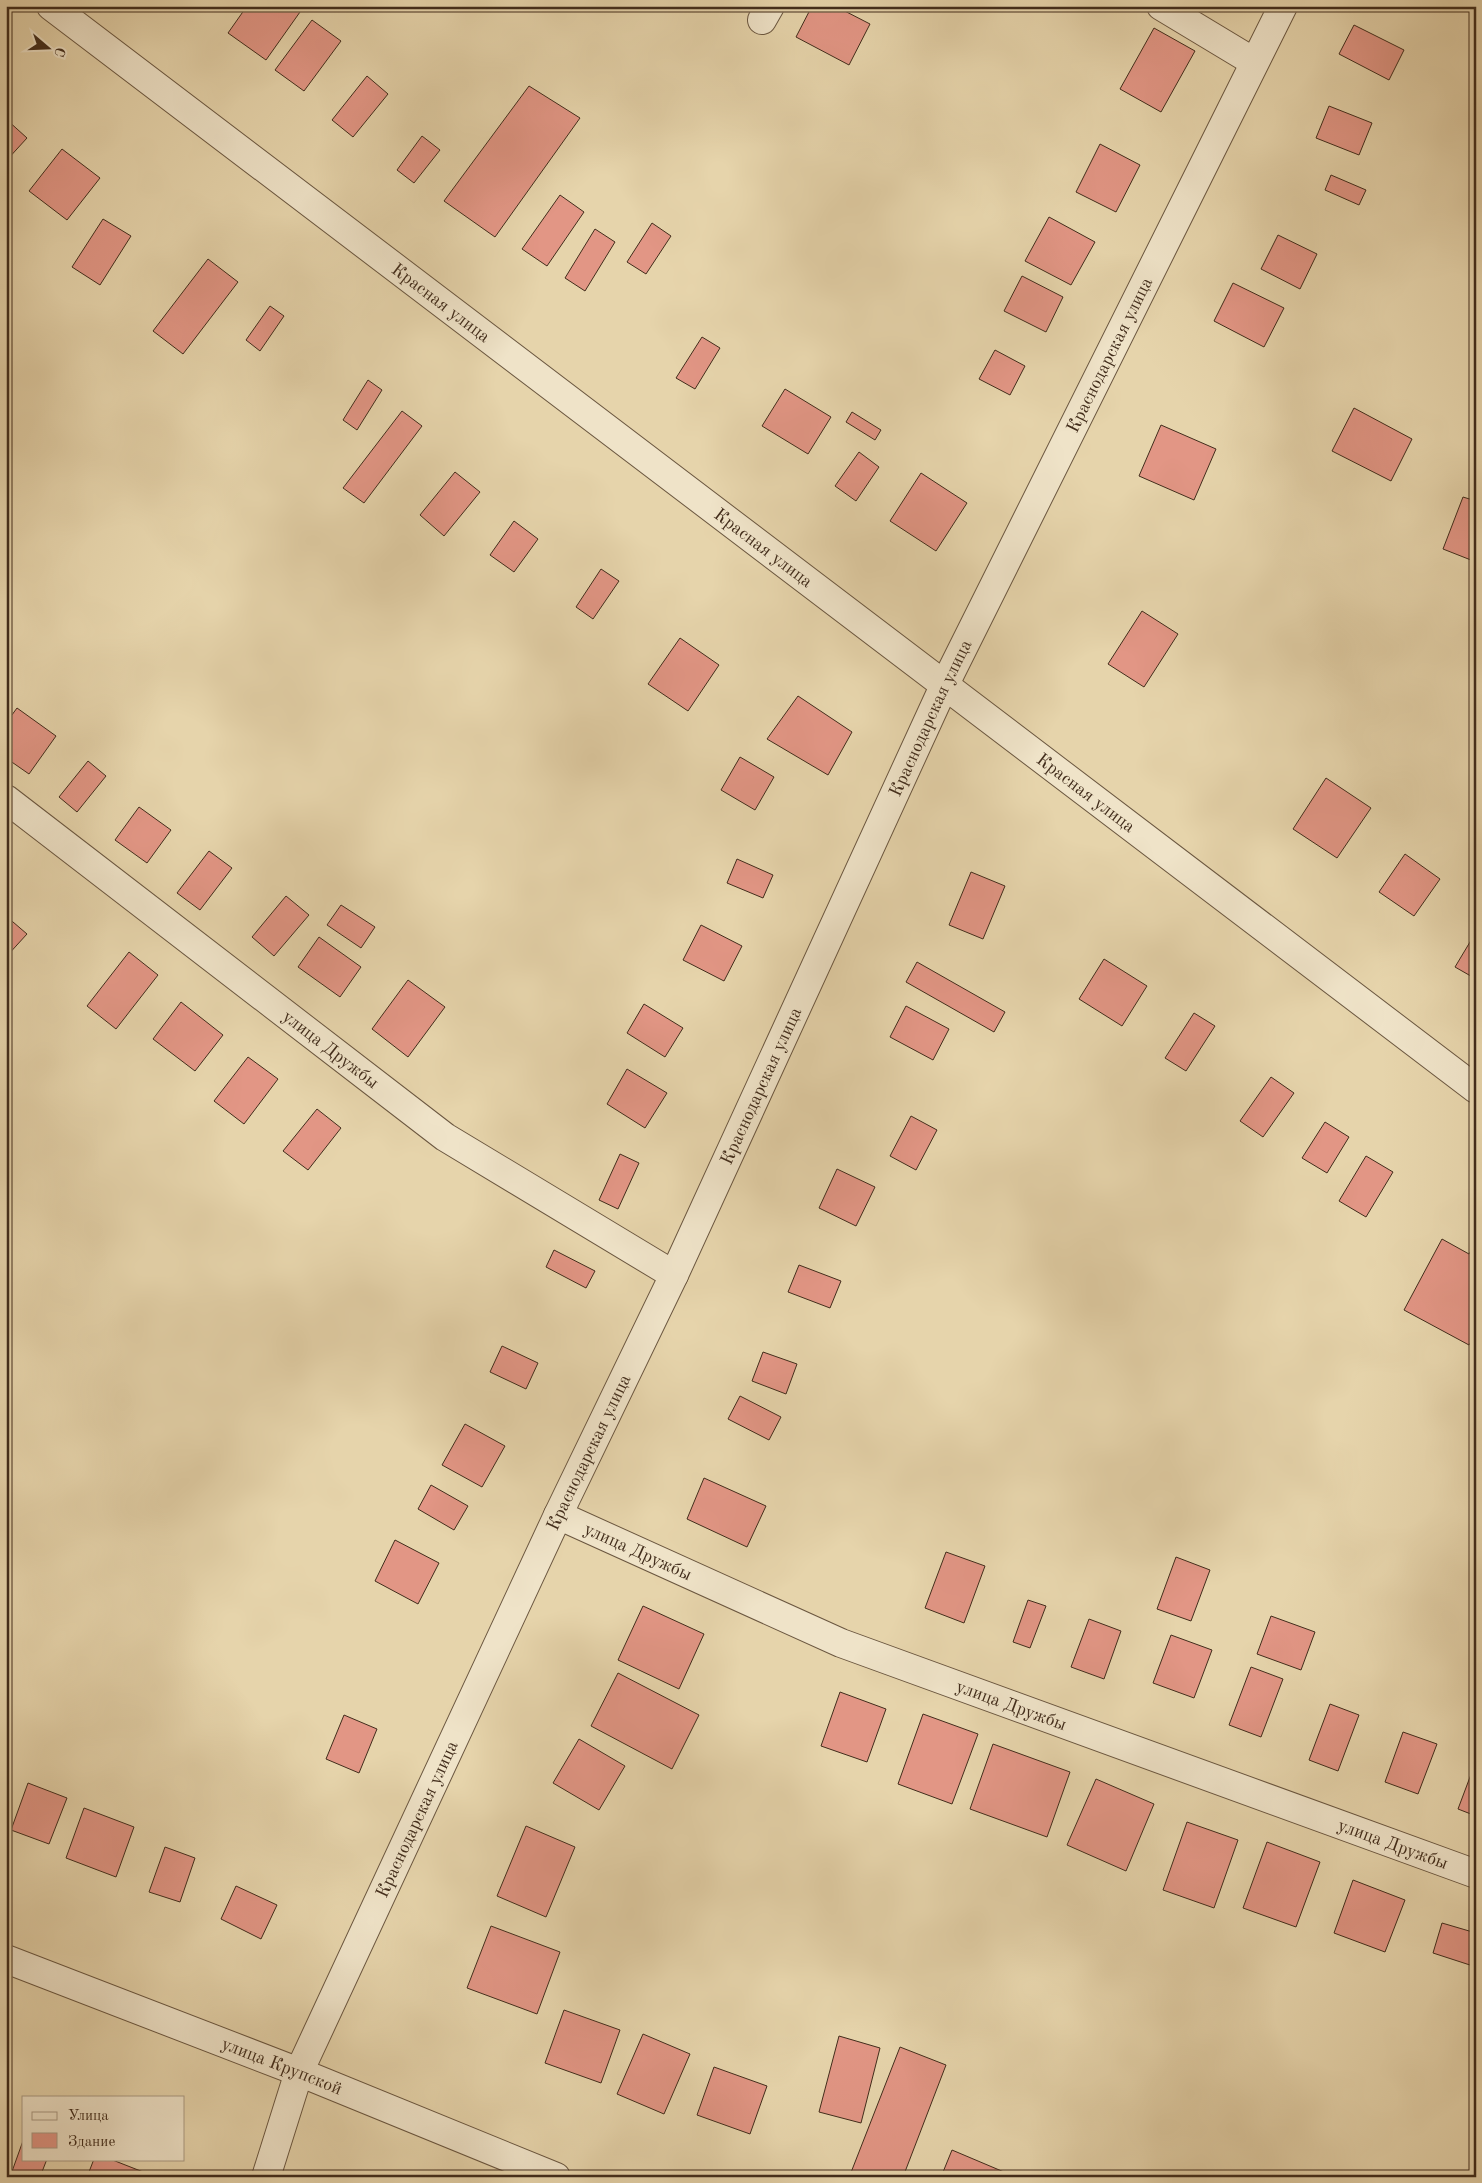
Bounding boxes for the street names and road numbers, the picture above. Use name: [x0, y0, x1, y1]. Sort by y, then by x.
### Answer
street label: Красная улица: [388, 260, 493, 346]
street label: Краснодарская улица: [1064, 275, 1156, 436]
street label: Красная улица: [710, 505, 816, 591]
street label: Краснодарская улица: [887, 637, 976, 800]
street label: Красная улица: [1033, 750, 1138, 836]
street label: Краснодарская улица: [718, 1005, 805, 1168]
street label: улица Дружбы: [279, 1007, 382, 1093]
street label: Краснодарская улица: [544, 1372, 635, 1534]
street label: улица Дружбы: [581, 1520, 694, 1584]
street label: улица Дружбы: [953, 1678, 1069, 1734]
street label: Краснодарская улица: [373, 1738, 462, 1901]
street label: улица Дружбы: [1335, 1816, 1450, 1873]
street label: улица Крупской: [219, 2035, 345, 2099]

